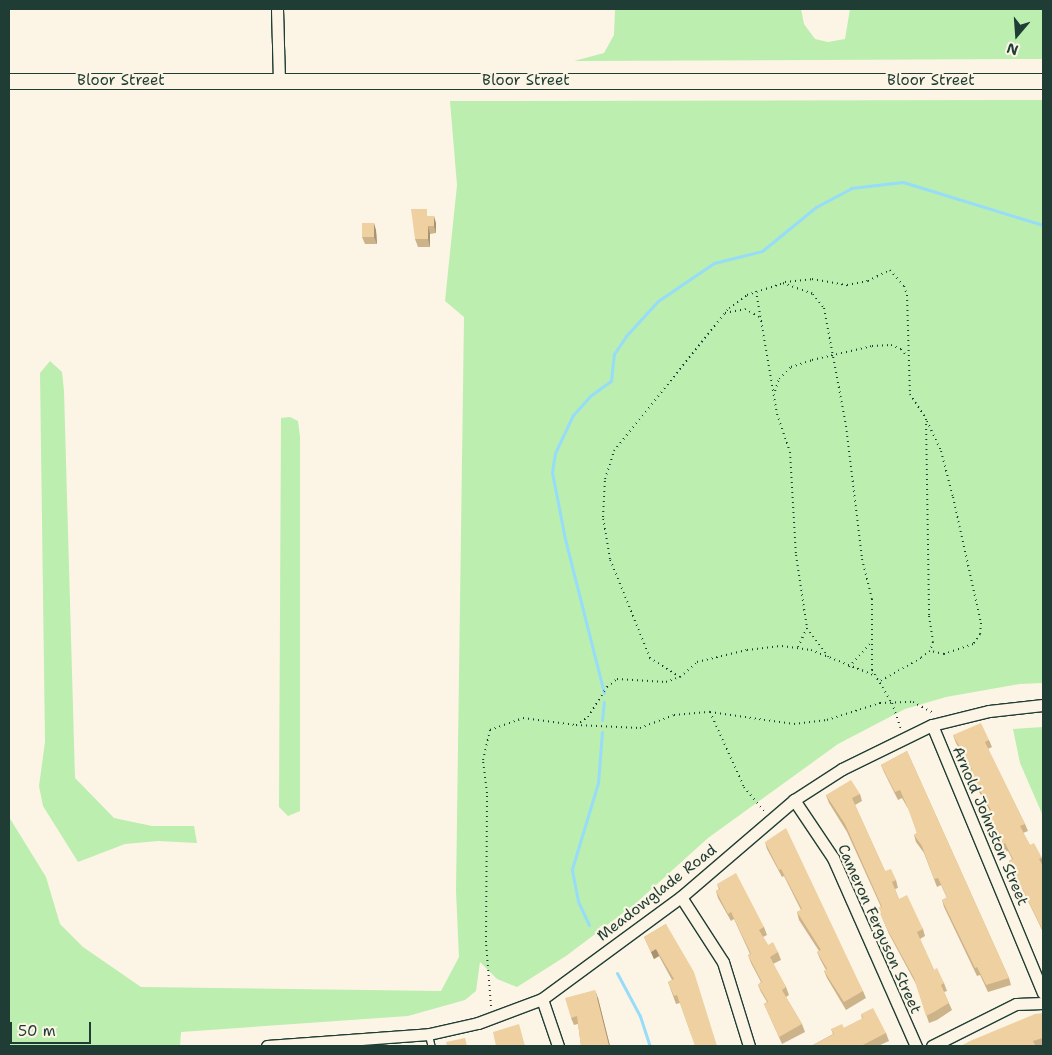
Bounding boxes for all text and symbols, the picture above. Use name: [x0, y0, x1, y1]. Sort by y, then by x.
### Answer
north arrow: [992, 10, 1042, 60]
text: N: [1004, 39, 1020, 60]
street label: Bloor Street: [77, 72, 165, 90]
street label: Bloor Street: [482, 72, 570, 90]
street label: Bloor Street: [887, 72, 975, 90]
street label: Arnold Johnston Street: [948, 744, 1032, 908]
street label: Meadowglade Road: [594, 841, 720, 945]
street label: Cameron Ferguson Street: [833, 841, 925, 1017]
scale bar: [12, 1012, 94, 1044]
text: 50 m: [18, 1021, 56, 1041]

